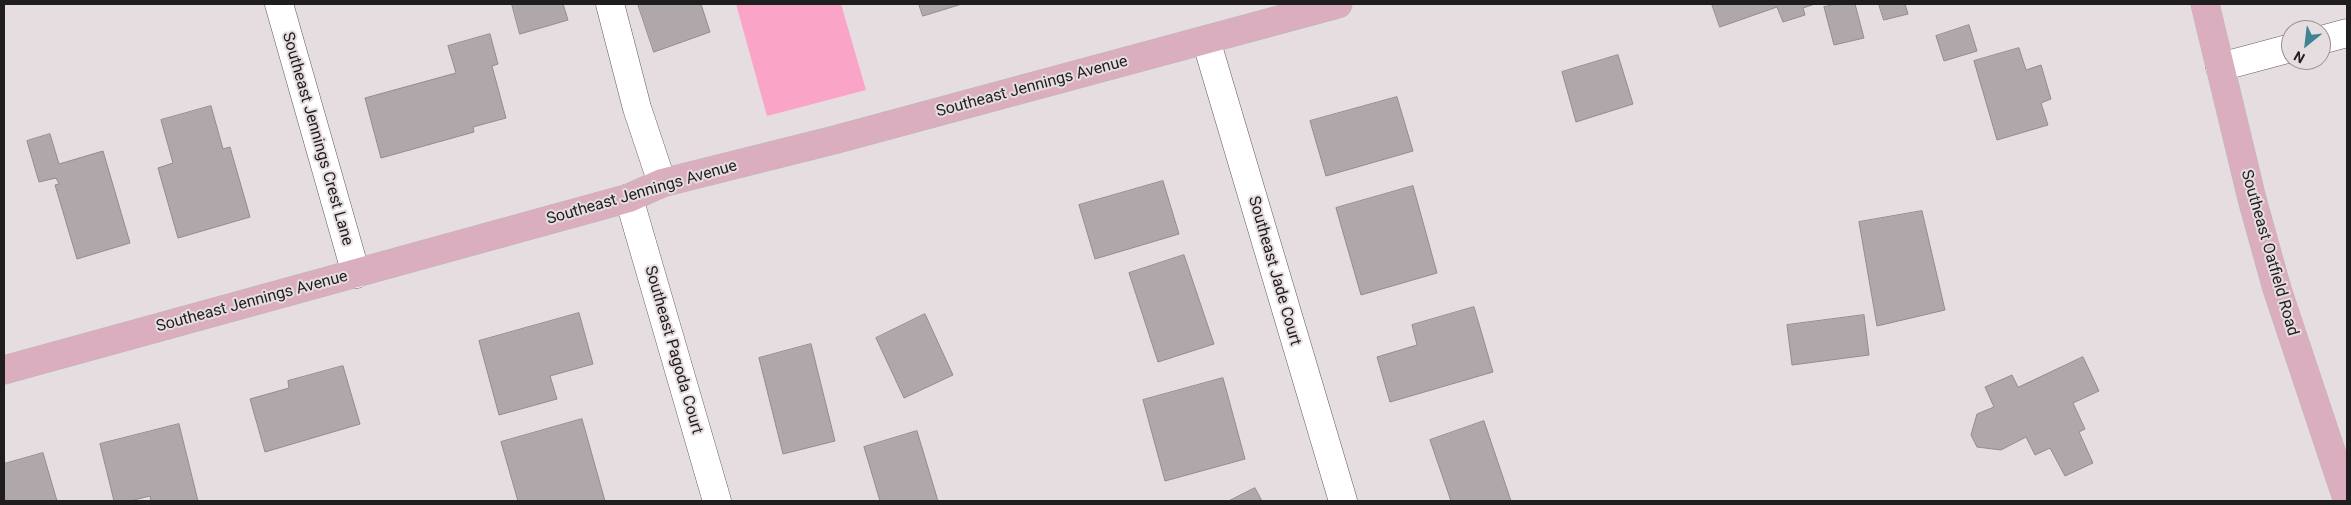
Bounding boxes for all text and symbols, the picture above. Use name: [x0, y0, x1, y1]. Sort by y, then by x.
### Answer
north arrow: [2281, 20, 2331, 70]
street label: Southeast Jennings Crest Lane: [277, 30, 357, 248]
text: N: [2291, 48, 2307, 67]
street label: Southeast Jennings Avenue: [934, 52, 1130, 122]
street label: Southeast Jennings Avenue: [544, 157, 740, 229]
street label: Southeast Oatfield Road: [2236, 168, 2302, 338]
street label: Southeast Jade Court: [1243, 194, 1305, 348]
street label: Southeast Pagoda Court: [640, 264, 706, 436]
street label: Southeast Jennings Avenue: [154, 267, 350, 337]

